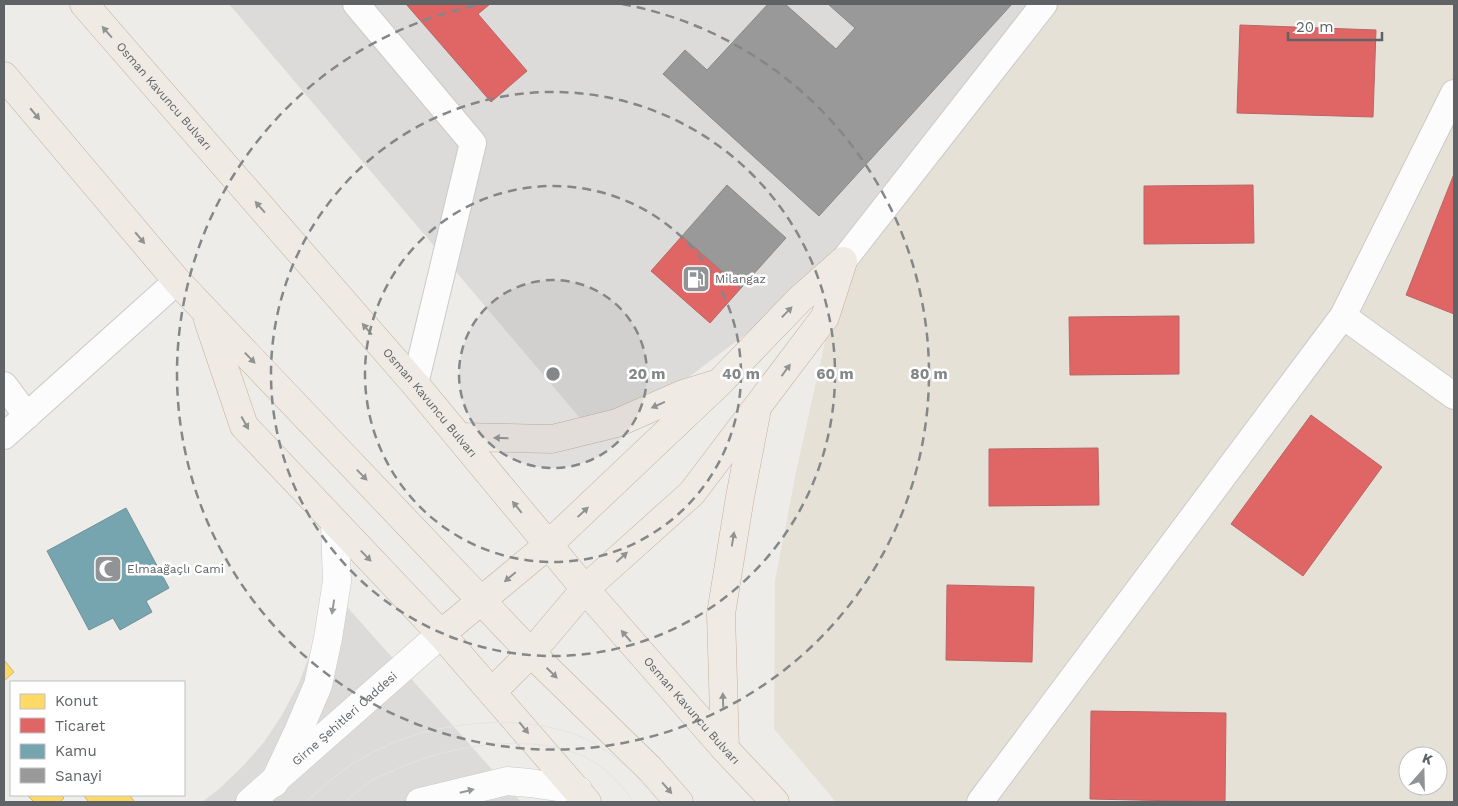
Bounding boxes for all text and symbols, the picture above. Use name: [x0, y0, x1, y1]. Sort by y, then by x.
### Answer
scale bar: [1288, 10, 1382, 42]
text: 20 m: [1296, 18, 1334, 36]
one-way arrow: [102, 26, 113, 39]
street label: Osman Kavuncu Bulvarı: [113, 39, 215, 153]
one-way arrow: [30, 107, 41, 120]
one-way arrow: [255, 201, 266, 213]
one-way arrow: [134, 231, 146, 243]
fuel station icon: Milangaz: [681, 264, 711, 294]
place label: Milangaz: [715, 272, 766, 286]
one-way arrow: [781, 307, 793, 319]
one-way arrow: [361, 324, 373, 336]
street label: Osman Kavuncu Bulvarı: [380, 345, 480, 460]
one-way arrow: [243, 352, 255, 364]
one-way arrow: [781, 363, 791, 377]
centre of rings: [544, 365, 562, 383]
text: 20 m: [628, 365, 666, 383]
text: 40 m: [722, 365, 760, 383]
text: 60 m: [816, 365, 854, 383]
text: 80 m: [910, 365, 948, 383]
one-way arrow: [651, 401, 665, 409]
one-way arrow: [241, 416, 249, 431]
one-way arrow: [493, 434, 509, 442]
one-way arrow: [356, 469, 368, 481]
one-way arrow: [511, 501, 522, 514]
one-way arrow: [577, 506, 589, 518]
one-way arrow: [729, 530, 737, 546]
one-way arrow: [360, 550, 372, 562]
one-way arrow: [615, 551, 627, 563]
mosque icon: Elmaağaçlı Cami: [93, 554, 123, 584]
place label: Elmaağaçlı Cami: [127, 562, 224, 576]
one-way arrow: [504, 571, 517, 582]
one-way arrow: [328, 599, 336, 615]
one-way arrow: [620, 630, 632, 642]
street label: Osman Kavuncu Bulvarı: [641, 654, 743, 767]
one-way arrow: [546, 667, 558, 679]
street label: Girne Şehitleri Caddesi: [289, 669, 400, 769]
legend: [10, 681, 185, 796]
text: Konut: [55, 692, 99, 710]
one-way arrow: [719, 692, 727, 708]
text: Ticaret: [55, 717, 106, 735]
one-way arrow: [518, 722, 529, 735]
text: Kamu: [55, 742, 97, 760]
north arrow: [1398, 746, 1448, 796]
text: K: [1420, 750, 1435, 768]
text: Sanayi: [55, 767, 102, 785]
one-way arrow: [661, 782, 672, 795]
one-way arrow: [459, 787, 475, 795]

